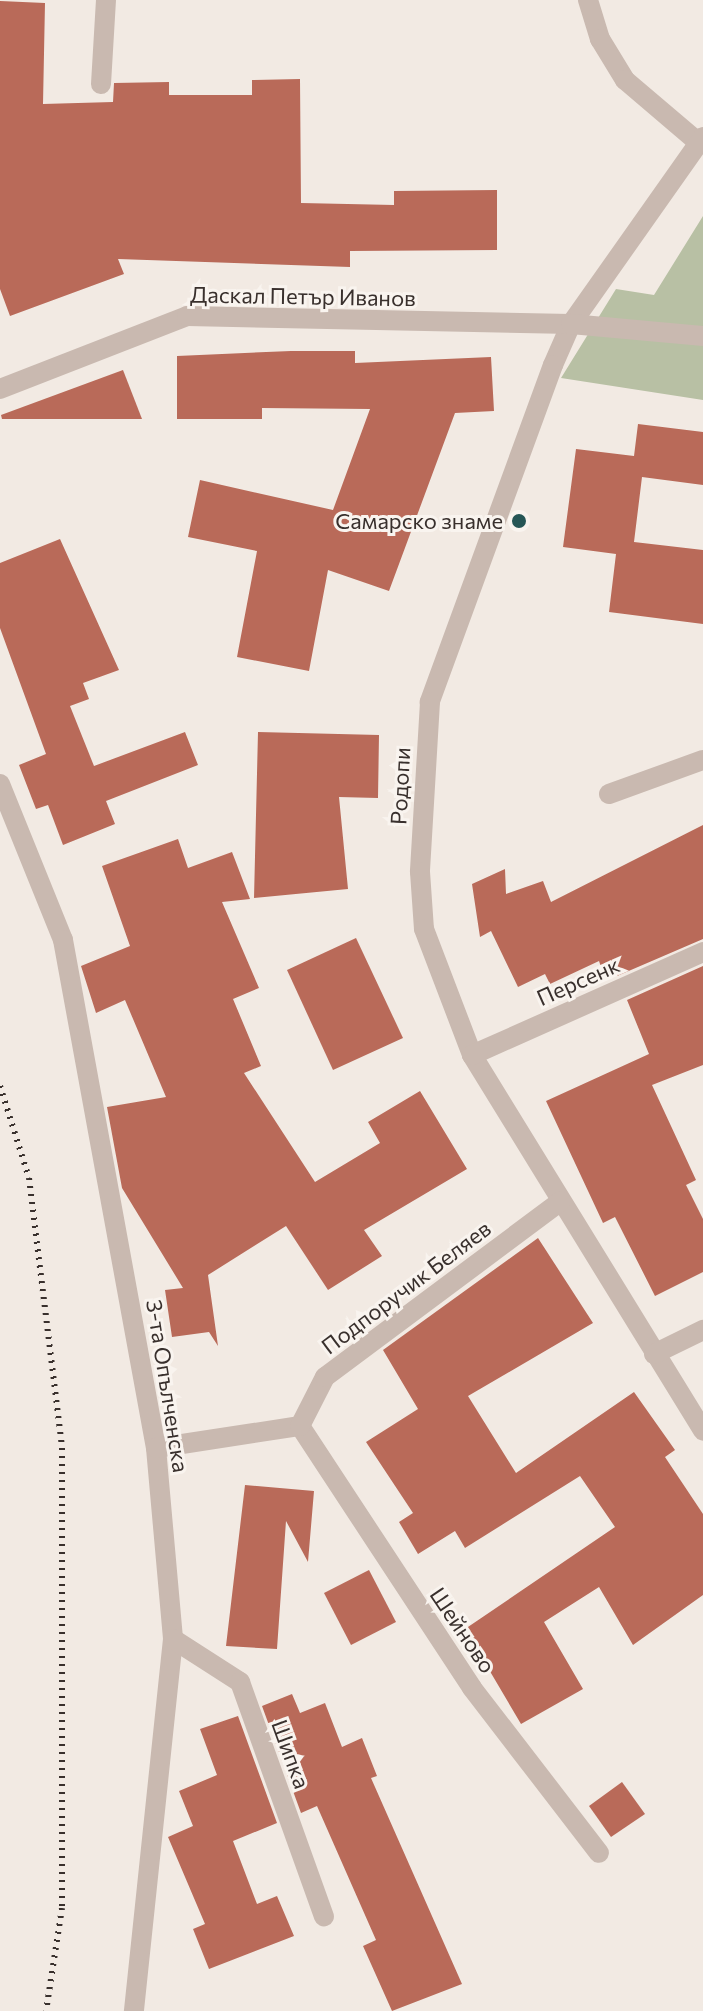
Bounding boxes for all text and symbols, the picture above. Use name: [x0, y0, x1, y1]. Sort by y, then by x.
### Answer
street label: Даскал Петър Иванов: [190, 281, 416, 311]
place label: Самарско знаме: [335, 508, 503, 534]
marker: Самарско знаме: [510, 512, 528, 530]
street label: Родопи: [385, 747, 415, 825]
street label: Персенк: [533, 951, 623, 1011]
street label: Подпоручик Беляев: [316, 1215, 496, 1359]
street label: 3-та Опълченска: [141, 1298, 195, 1474]
street label: Шейново: [425, 1582, 501, 1678]
street label: Шипка: [266, 1716, 316, 1792]

